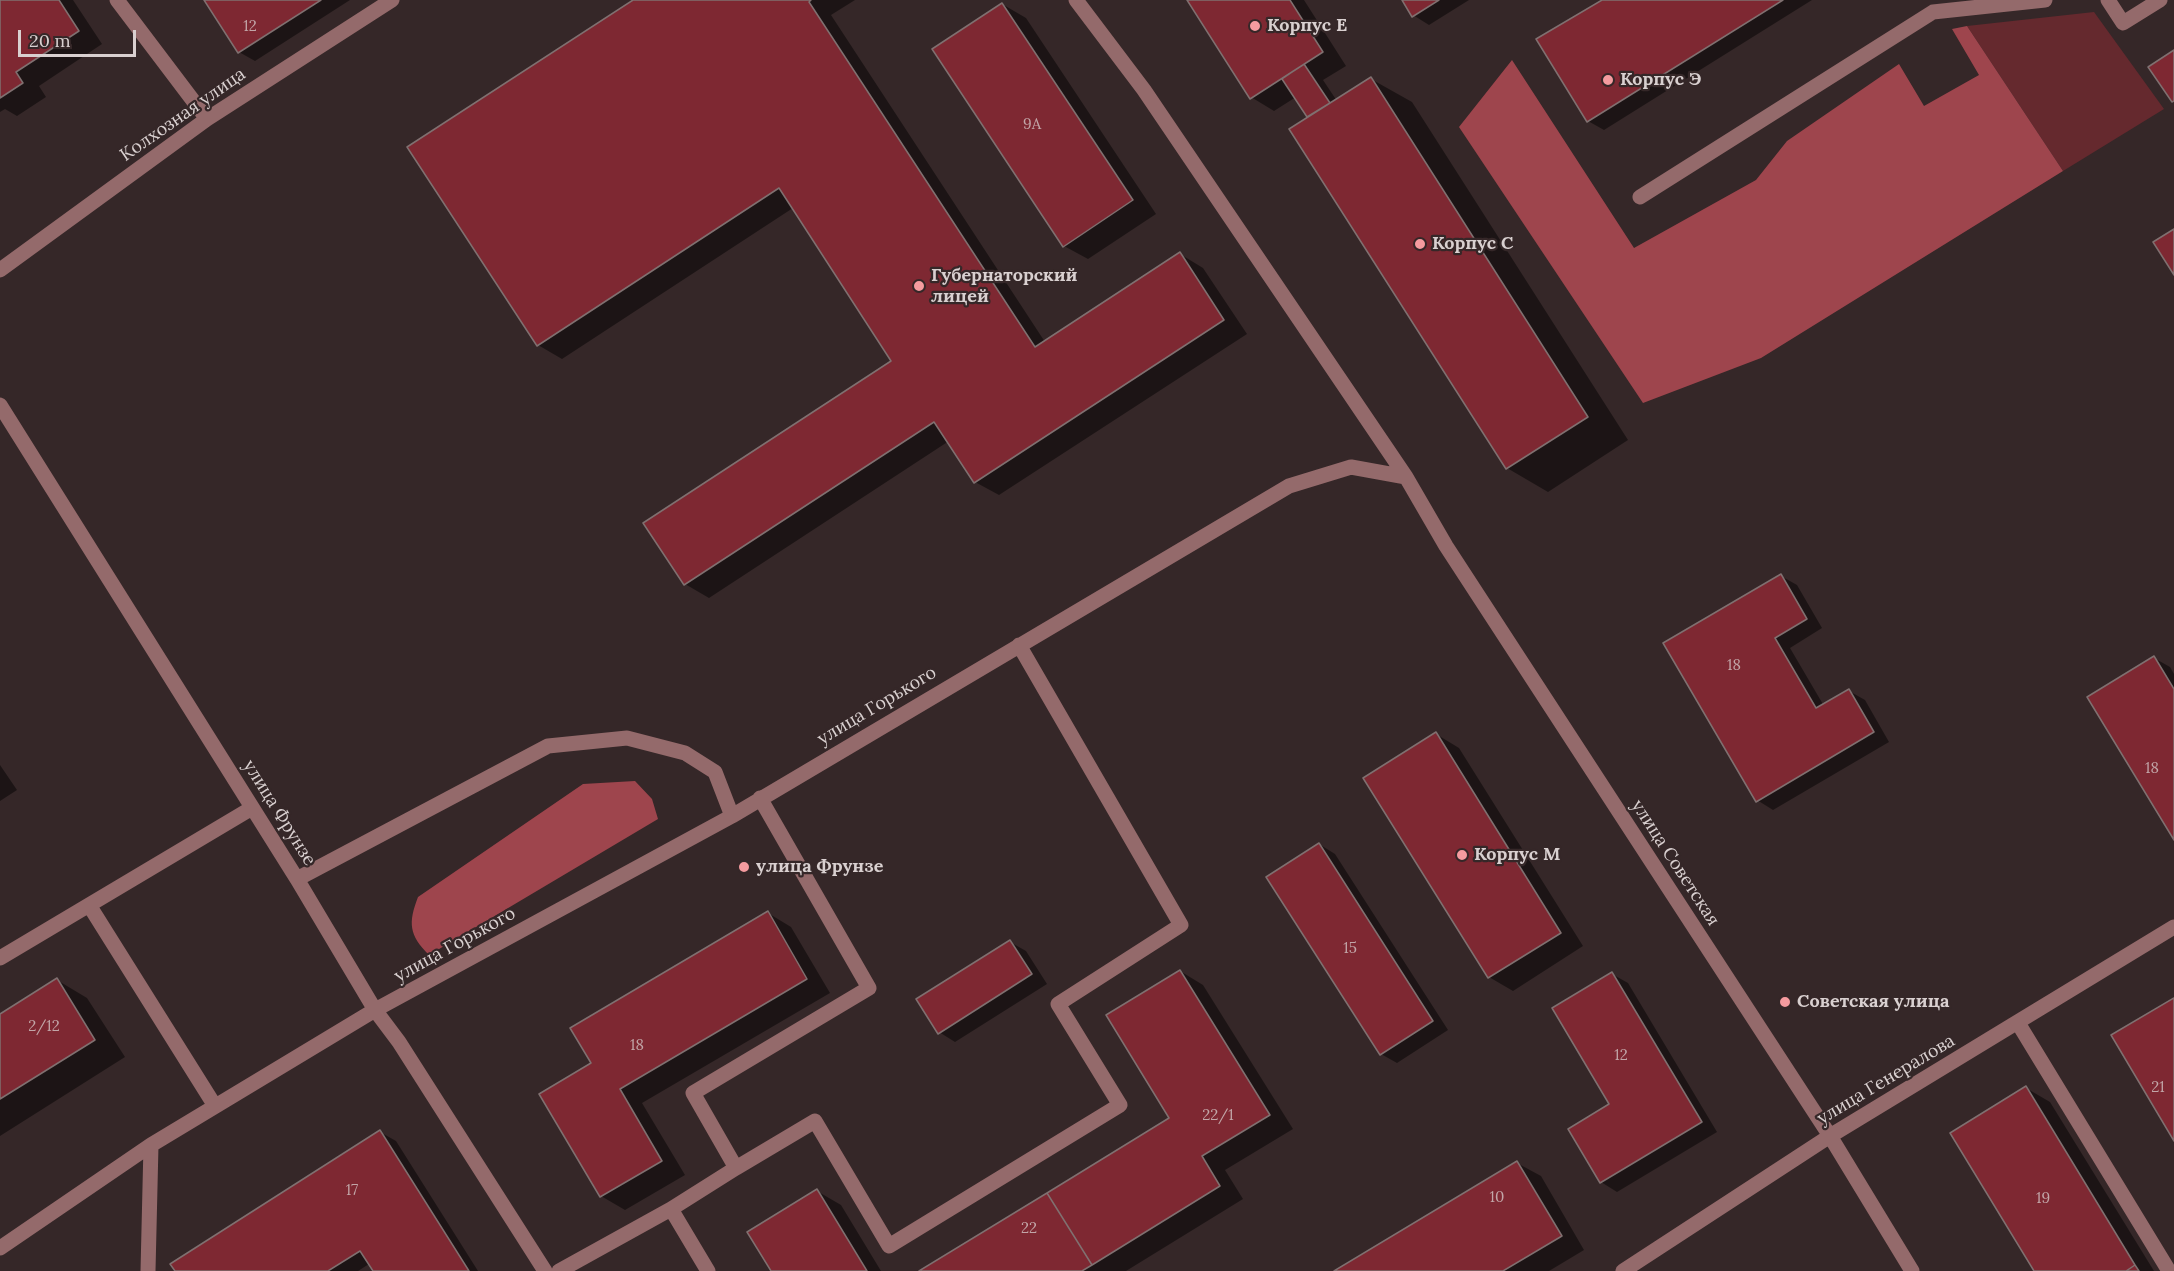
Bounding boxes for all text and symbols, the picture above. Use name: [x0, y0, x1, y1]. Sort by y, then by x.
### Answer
place label: Корпус Е: [1267, 15, 1347, 37]
scale bar: [21, 18, 140, 56]
house number: 12: [243, 18, 257, 36]
marker: Корпус Е: [1248, 19, 1262, 33]
text: 20 m: [29, 29, 71, 52]
street label: Колхозная улица: [116, 64, 250, 166]
place label: Корпус Э: [1620, 69, 1701, 91]
marker: Корпус Э: [1601, 73, 1615, 87]
house number: 9А: [1023, 116, 1041, 134]
place label: Корпус С: [1432, 233, 1513, 255]
marker: Корпус С: [1413, 237, 1427, 251]
place label: Губернаторский лицей: [931, 265, 1077, 308]
marker: Губернаторский лицей: [912, 279, 926, 293]
house number: 18: [1727, 657, 1741, 675]
street label: улица Горького: [813, 662, 941, 750]
street label: улица Фрунзе: [238, 756, 320, 870]
house number: 18: [2145, 760, 2159, 778]
street label: улица Советская: [1626, 796, 1724, 930]
place label: Корпус M: [1474, 844, 1560, 866]
marker: Корпус M: [1455, 848, 1469, 862]
place label: улица Фрунзе: [756, 856, 884, 878]
marker: улица Фрунзе: [737, 860, 751, 874]
street label: улица Горького: [391, 903, 519, 987]
house number: 15: [1343, 940, 1357, 958]
place label: Советская улица: [1797, 991, 1949, 1013]
marker: Советская улица: [1778, 995, 1792, 1009]
house number: 2/12: [28, 1018, 60, 1036]
street label: улица Генералова: [1813, 1030, 1959, 1130]
house number: 18: [630, 1037, 644, 1055]
house number: 12: [1614, 1047, 1628, 1065]
house number: 21: [2151, 1079, 2165, 1097]
house number: 22/1: [1202, 1107, 1234, 1125]
house number: 17: [346, 1182, 358, 1200]
house number: 10: [1490, 1189, 1504, 1207]
house number: 19: [2036, 1190, 2050, 1208]
house number: 22: [1021, 1220, 1037, 1238]

